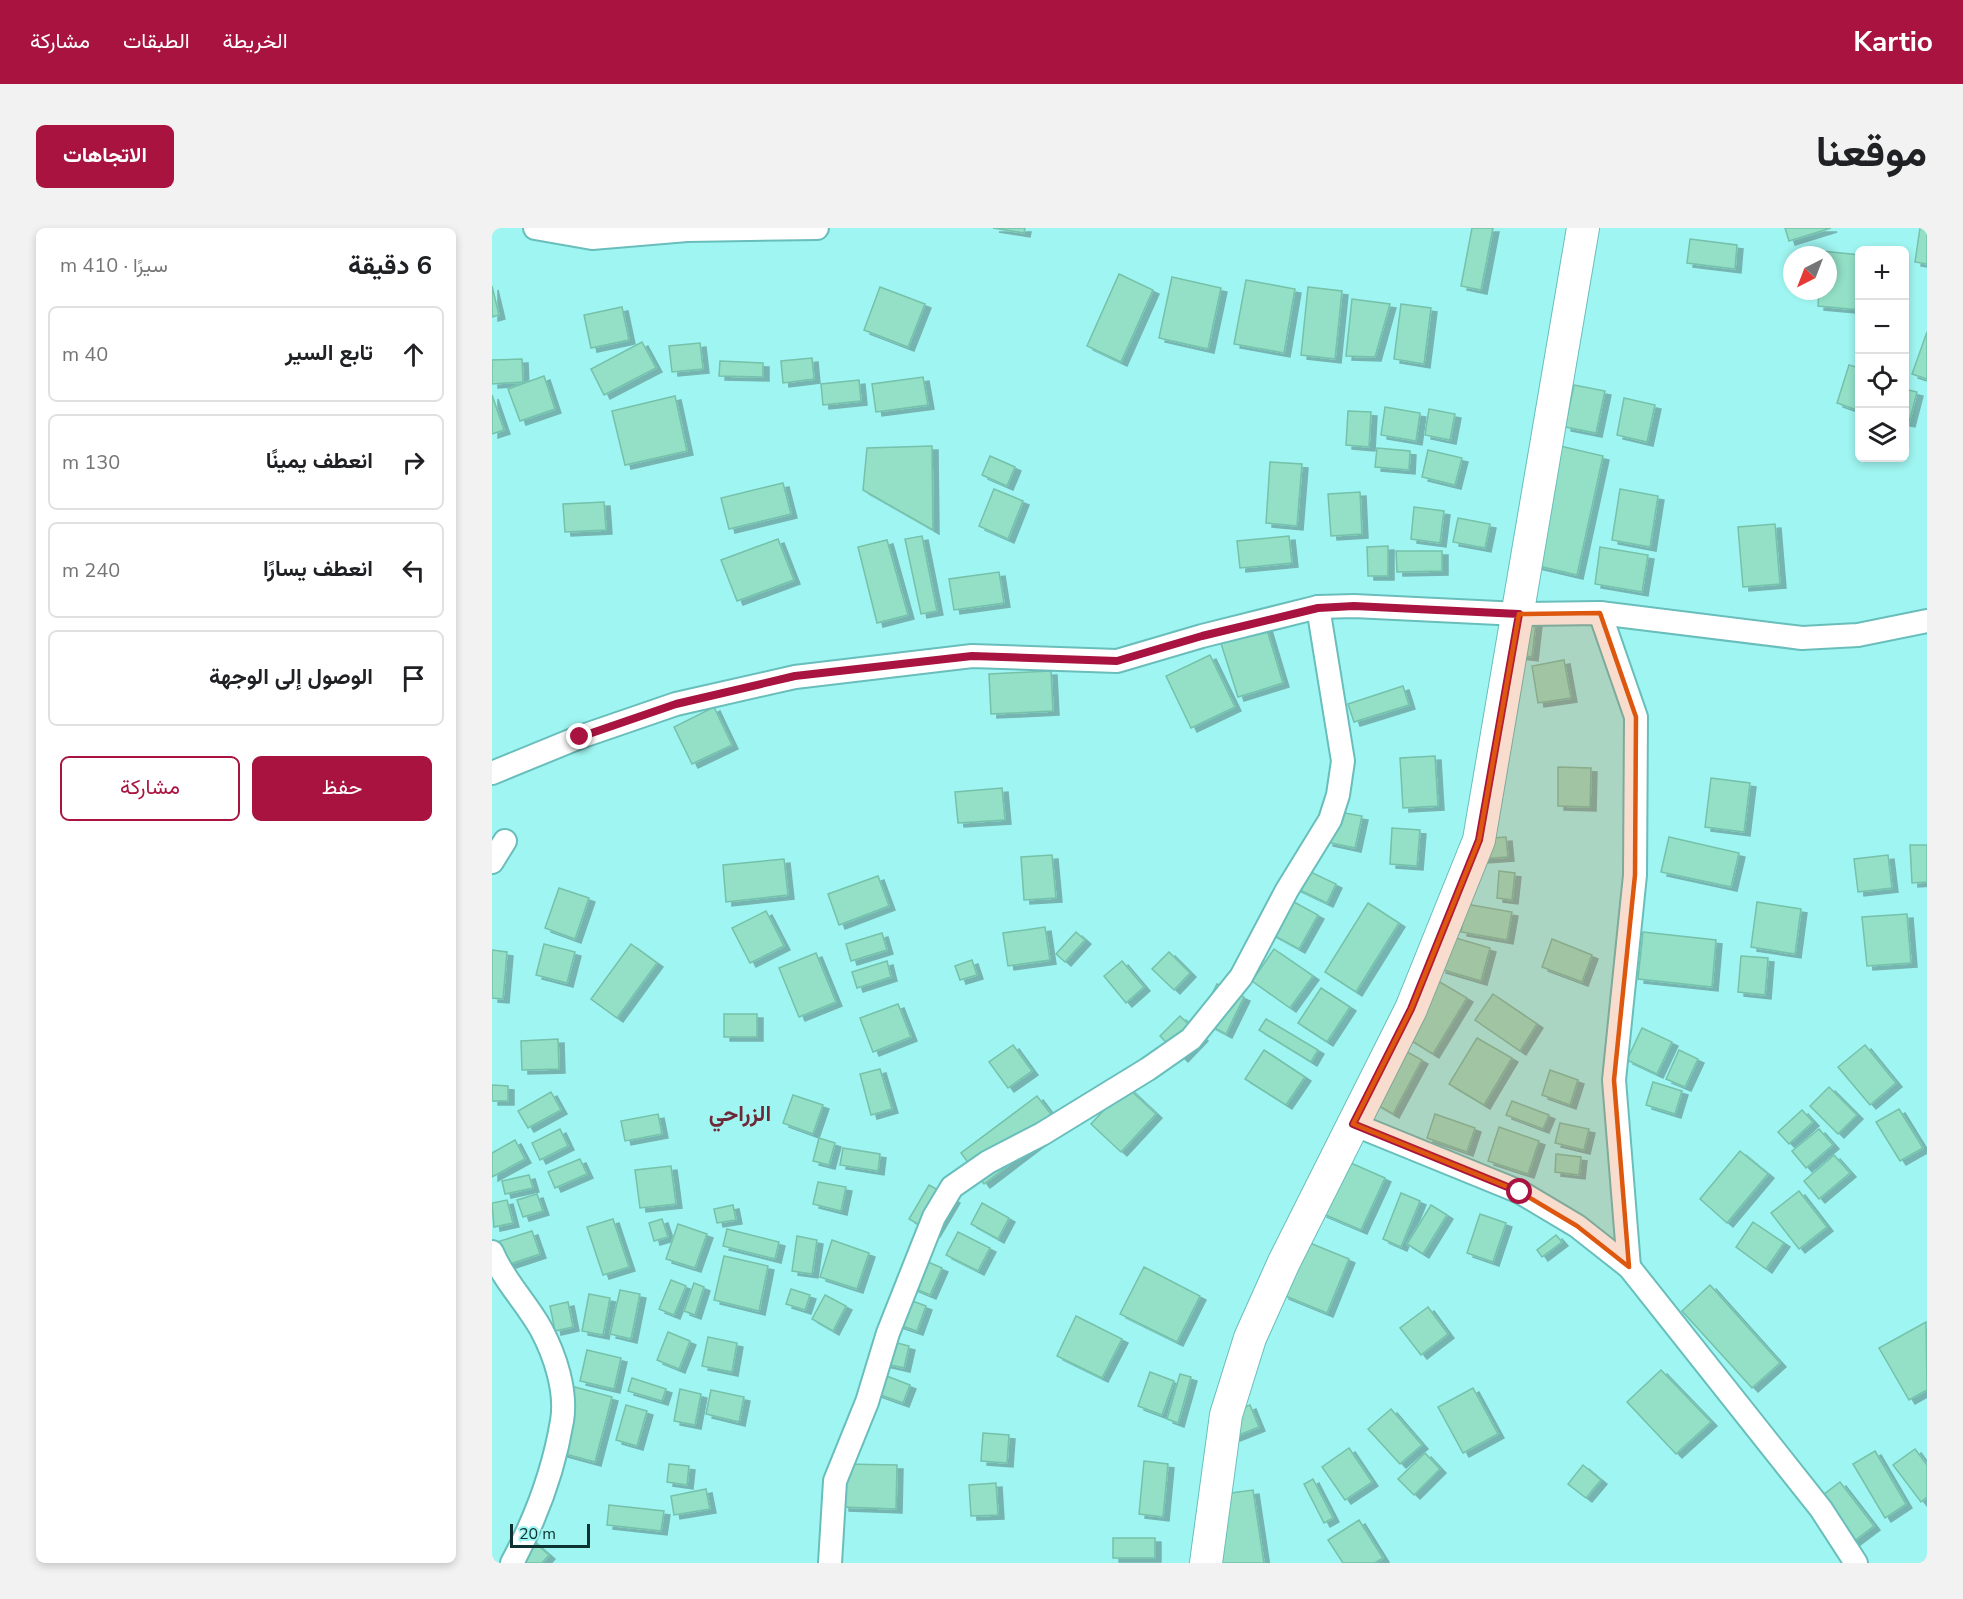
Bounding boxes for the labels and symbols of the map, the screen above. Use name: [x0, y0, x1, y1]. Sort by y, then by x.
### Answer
north arrow: [1783, 246, 1837, 300]
route end: [566, 723, 592, 749]
district label: الزراحي: [709, 1099, 771, 1132]
route start: [1506, 1178, 1532, 1204]
scale bar: [510, 1521, 590, 1548]

